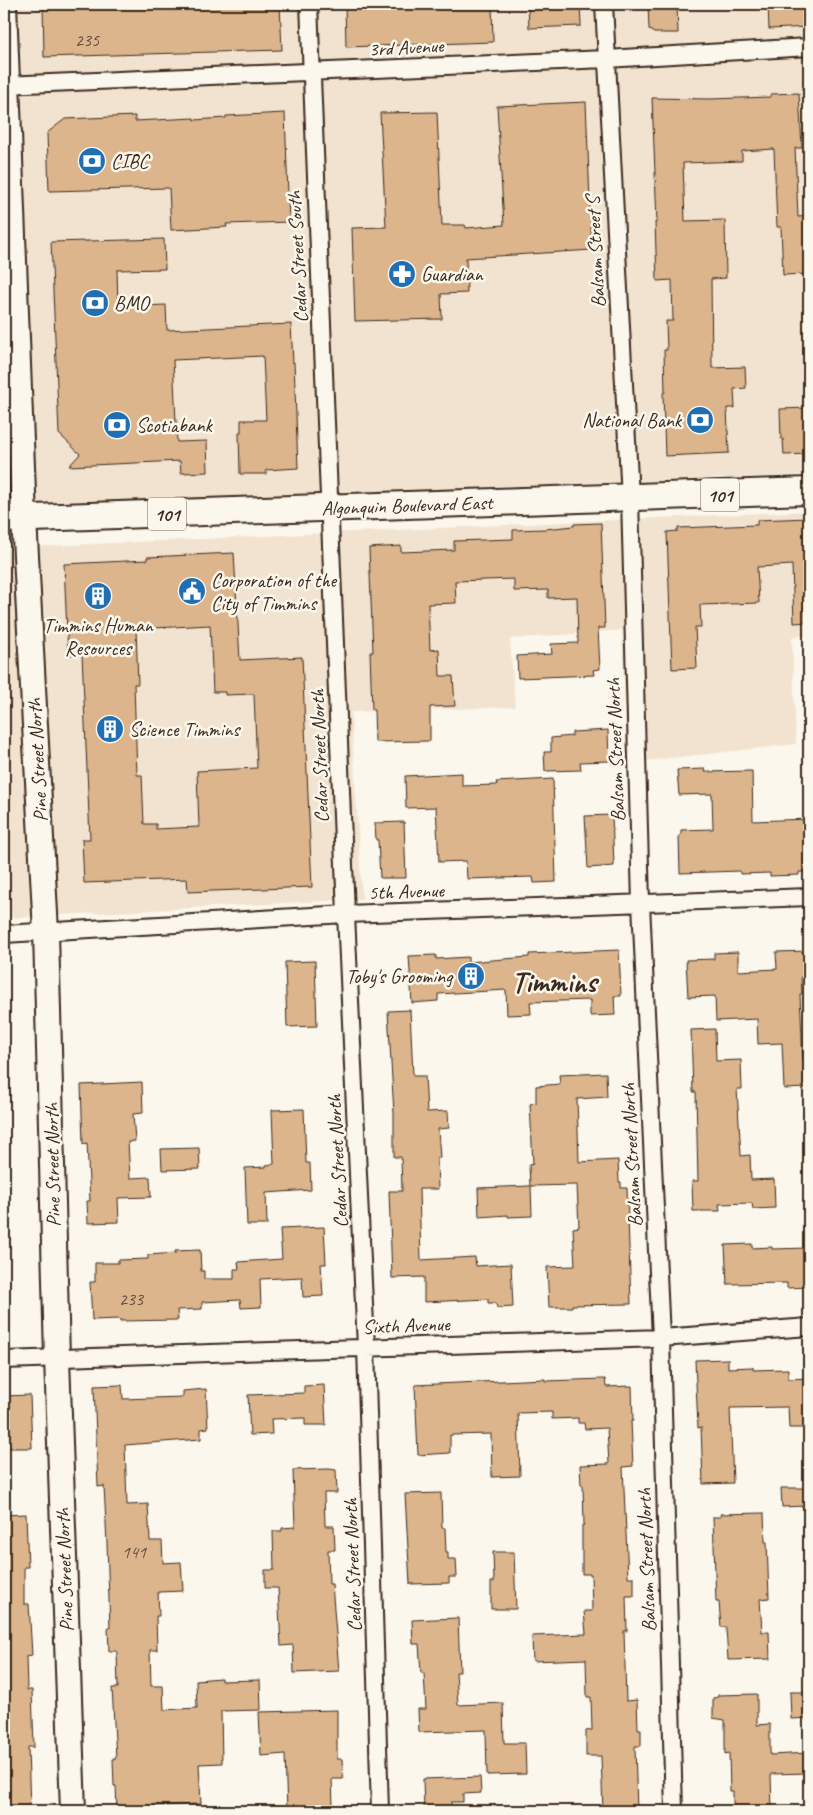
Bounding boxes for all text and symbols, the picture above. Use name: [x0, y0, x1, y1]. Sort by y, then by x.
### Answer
house number: 235: [75, 29, 100, 51]
street label: 3rd Avenue: [368, 33, 446, 62]
bank icon: CIBC: [77, 146, 107, 176]
place label: CIBC: [111, 149, 151, 174]
street label: Cedar Street South: [281, 189, 313, 324]
street label: Balsam Street S: [580, 191, 611, 308]
pharmacy icon: Guardian: [387, 259, 417, 289]
place label: Guardian: [421, 262, 484, 287]
bank icon: BMO: [80, 288, 110, 318]
place label: BMO: [114, 291, 151, 316]
bank icon: National Bank: [685, 405, 715, 435]
place label: National Bank: [582, 408, 683, 433]
bank icon: Scotiabank: [102, 410, 132, 440]
place label: Scotiabank: [136, 413, 213, 438]
road number: 101: [701, 478, 739, 512]
street label: Algonquin Boulevard East: [321, 490, 495, 521]
road number: 101: [148, 498, 186, 530]
place label: Corporation of the City of Timmins: [211, 568, 337, 616]
public building icon: Corporation of the City of Timmins: [177, 576, 207, 606]
building icon: Timmins Human Resources: [83, 581, 113, 611]
place label: Timmins Human Resources: [43, 613, 154, 661]
street label: Balsam Street North: [600, 677, 631, 822]
street label: Cedar Street North: [305, 688, 334, 823]
street label: Pine Street North: [22, 696, 53, 822]
building icon: Science Timmins: [95, 714, 125, 744]
place label: Science Timmins: [129, 717, 242, 742]
street label: 5th Avenue: [368, 878, 446, 905]
building icon: Toby's Grooming: [456, 961, 486, 991]
district label: Timmins: [511, 963, 600, 1001]
place label: Toby's Grooming: [346, 964, 454, 989]
street label: Balsam Street North: [615, 1082, 648, 1227]
street label: Cedar Street North: [321, 1093, 353, 1228]
street label: Pine Street North: [39, 1101, 66, 1227]
house number: 233: [119, 1288, 145, 1310]
street label: Sixth Avenue: [362, 1311, 452, 1340]
street label: Balsam Street North: [631, 1487, 662, 1632]
street label: Cedar Street North: [338, 1497, 367, 1632]
street label: Pine Street North: [50, 1506, 79, 1632]
house number: 141: [122, 1541, 147, 1563]

